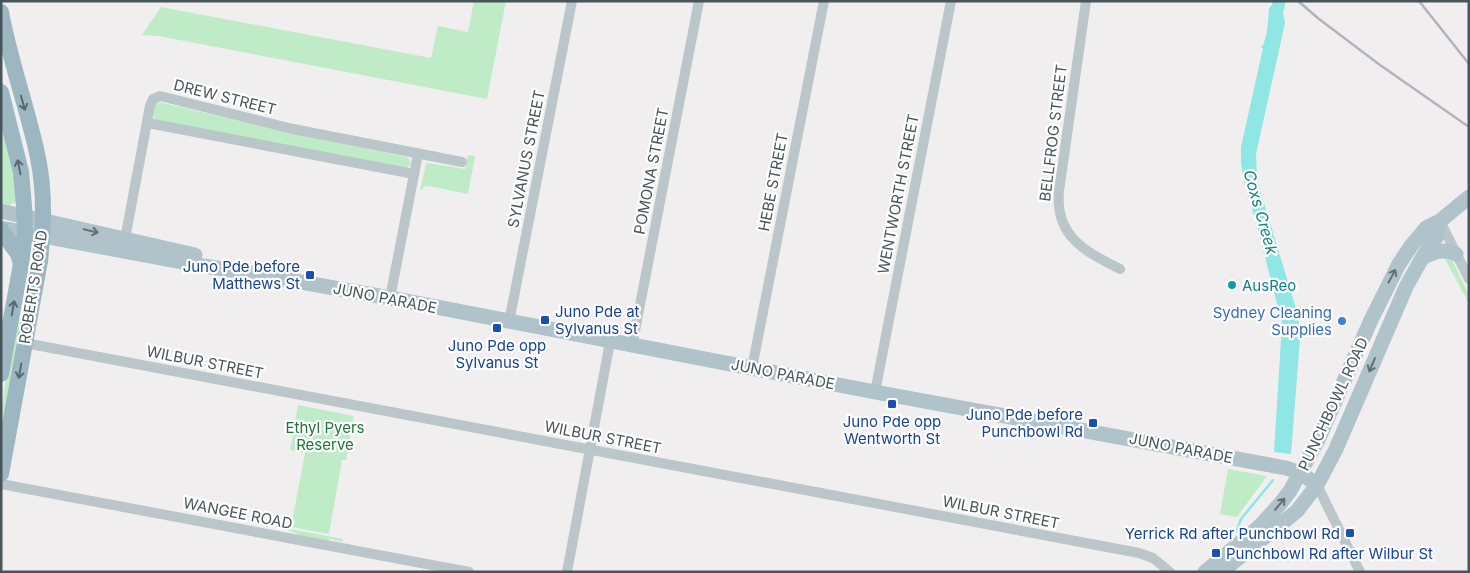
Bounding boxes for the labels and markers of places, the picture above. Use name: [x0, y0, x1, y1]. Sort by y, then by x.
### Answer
place label: Juno Pde before Matthews St: [183, 257, 300, 293]
marker: Juno Pde before Matthews St: [304, 269, 316, 281]
place label: AusReo: [1242, 276, 1296, 295]
marker: AusReo: [1226, 279, 1238, 291]
place label: Juno Pde at Sylvanus St: [555, 302, 640, 338]
place label: Sydney Cleaning Supplies: [1213, 303, 1332, 339]
marker: Juno Pde at Sylvanus St: [539, 314, 551, 326]
marker: Sydney Cleaning Supplies: [1336, 315, 1348, 327]
marker: Juno Pde opp Sylvanus St: [491, 322, 503, 334]
place label: Juno Pde opp Sylvanus St: [448, 336, 546, 372]
marker: Juno Pde opp Wentworth St: [886, 398, 898, 410]
place label: Juno Pde before Punchbowl Rd: [966, 405, 1083, 441]
place label: Juno Pde opp Wentworth St: [843, 412, 941, 448]
marker: Juno Pde before Punchbowl Rd: [1087, 417, 1099, 429]
place label: Yerrick Rd after Punchbowl Rd: [1125, 524, 1340, 543]
marker: Yerrick Rd after Punchbowl Rd: [1344, 527, 1356, 539]
place label: Punchbowl Rd after Wilbur St: [1226, 544, 1433, 563]
marker: Punchbowl Rd after Wilbur St: [1210, 547, 1222, 559]

